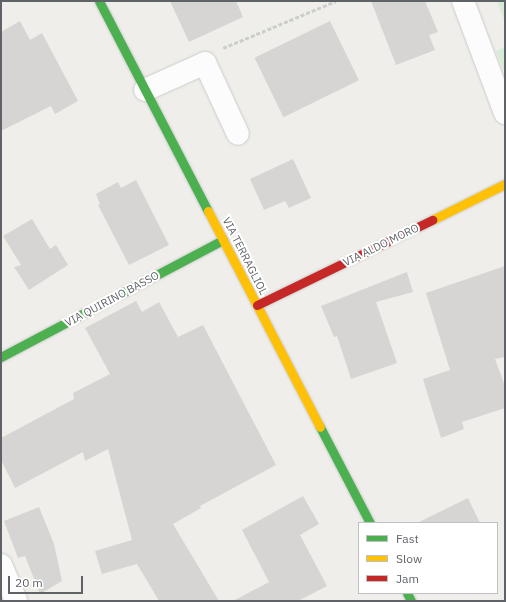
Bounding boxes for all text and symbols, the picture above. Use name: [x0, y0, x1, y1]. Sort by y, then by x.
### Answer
street label: VIA TERRAGLIOL: [220, 215, 270, 297]
street label: VIA ALDO MORO: [341, 221, 421, 269]
street label: VIA QUIRINO BASSO: [63, 269, 161, 329]
legend: [358, 522, 498, 594]
text: Fast: [396, 531, 419, 546]
text: Slow: [396, 551, 422, 566]
scale bar: [10, 568, 85, 594]
text: Jam: [396, 571, 419, 586]
text: 20 m: [15, 575, 43, 590]

